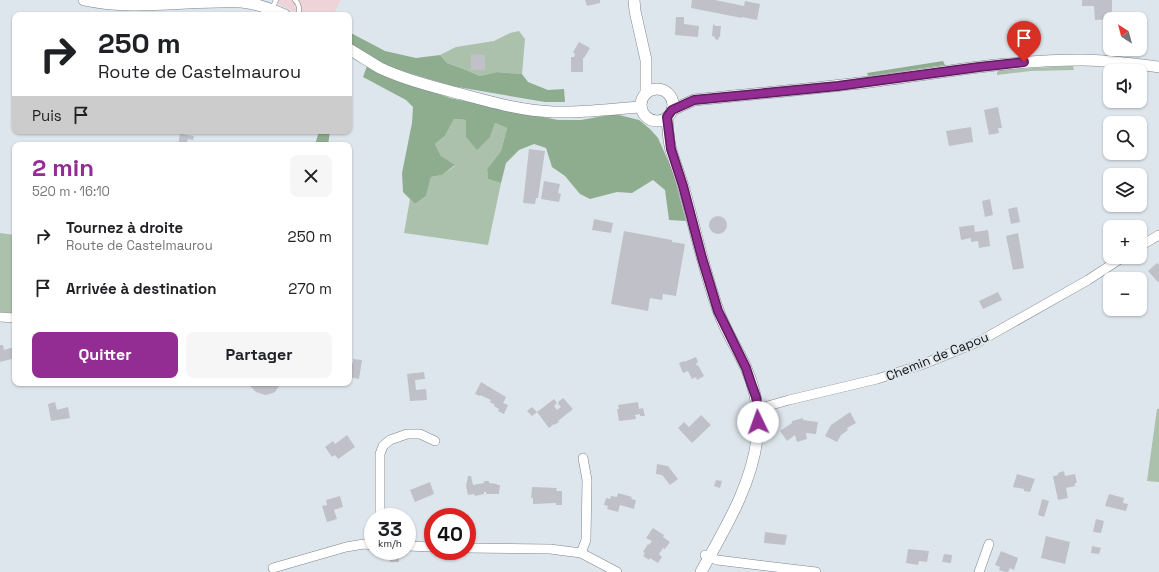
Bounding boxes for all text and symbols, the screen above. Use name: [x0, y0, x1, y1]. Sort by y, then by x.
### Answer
north arrow: [1103, 12, 1147, 56]
map controls: [1103, 12, 1147, 316]
pin: [1007, 21, 1041, 62]
text: 250 m: [98, 25, 181, 61]
icon: arrive: [1013, 27, 1035, 49]
icon: right: [32, 28, 84, 80]
text: Route de Castelmaurou: [98, 60, 301, 83]
button: sound: [1103, 64, 1147, 108]
icon: arrive: [70, 104, 92, 126]
text: Puis: [32, 106, 62, 125]
button: search: [1103, 116, 1147, 160]
text: 2 min: [32, 152, 94, 183]
button: close: [290, 155, 332, 197]
button: layers: [1103, 168, 1147, 212]
text: 520 m · 16:10: [32, 183, 110, 200]
text: Tournez à droite: [66, 218, 183, 237]
button: +: [1103, 220, 1147, 264]
icon: right: [32, 225, 54, 247]
text: 250 m: [288, 227, 332, 246]
text: Route de Castelmaurou: [66, 237, 213, 254]
button: −: [1103, 272, 1147, 316]
icon: arrive: [32, 277, 54, 299]
text: Arrivée à destination: [66, 279, 216, 298]
text: 270 m: [288, 279, 332, 298]
street label: Chemin de Capou: [883, 328, 991, 385]
button: Quitter: [32, 332, 178, 378]
button: Partager: [186, 332, 332, 378]
position arrow: [737, 401, 779, 443]
speed limit sign: 40: [424, 508, 476, 560]
text: 33: [378, 516, 402, 542]
text: km/h: [378, 537, 402, 550]

